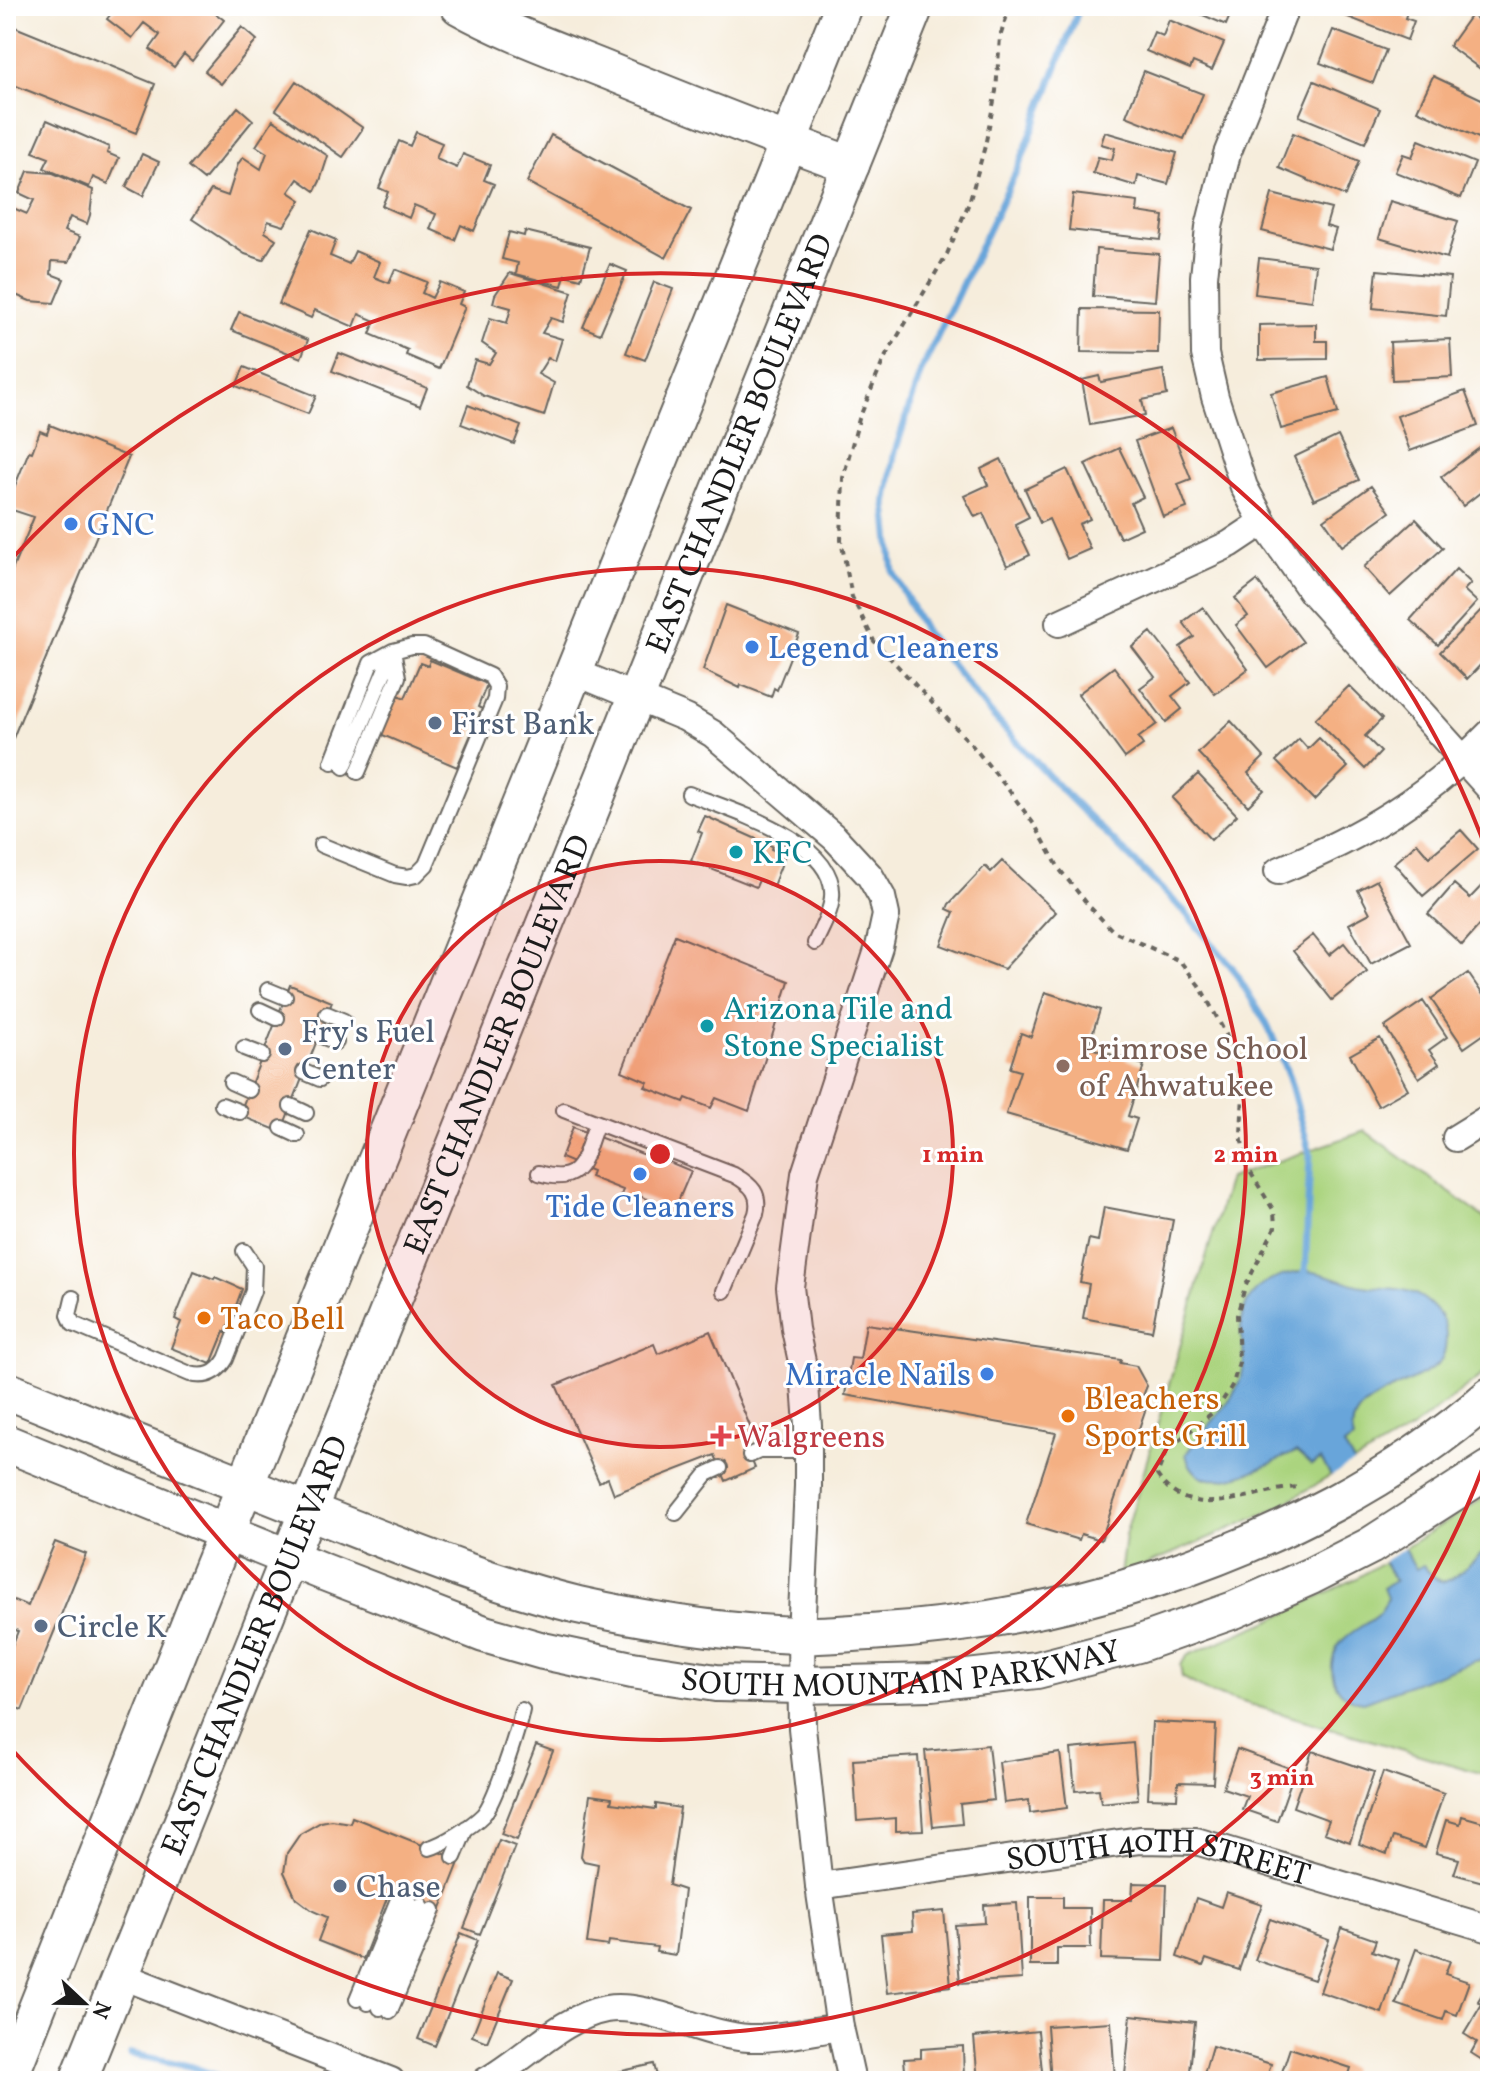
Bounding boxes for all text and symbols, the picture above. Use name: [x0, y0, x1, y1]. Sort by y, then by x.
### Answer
street label: EAST CHANDLER BOULEVARD: [637, 228, 846, 661]
place label: GNC: [87, 505, 155, 549]
marker: GNC: [62, 515, 80, 533]
place label: Legend Cleaners: [768, 628, 999, 672]
marker: Legend Cleaners: [743, 638, 761, 656]
place label: First Bank: [451, 704, 595, 748]
marker: First Bank: [426, 714, 444, 732]
street label: EAST CHANDLER BOULEVARD: [395, 829, 603, 1262]
place label: KFC: [752, 833, 813, 877]
marker: KFC: [727, 843, 745, 861]
place label: Arizona Tile and Stone Specialist: [723, 989, 953, 1070]
place label: Fry's Fuel Center: [301, 1012, 435, 1093]
marker: Arizona Tile and Stone Specialist: [698, 1017, 716, 1035]
place label: Primrose School of Ahwatukee: [1079, 1029, 1308, 1110]
marker: Fry's Fuel Center: [276, 1040, 294, 1058]
marker: Primrose School of Ahwatukee: [1054, 1057, 1072, 1075]
text: 1 min: [922, 1139, 984, 1173]
text: 2 min: [1214, 1139, 1279, 1173]
centre of rings: [646, 1140, 674, 1168]
marker: Tide Cleaners: [631, 1165, 649, 1183]
place label: Tide Cleaners: [545, 1187, 735, 1231]
place label: Taco Bell: [220, 1299, 345, 1343]
marker: Taco Bell: [195, 1309, 213, 1327]
place label: Miracle Nails: [785, 1355, 971, 1399]
marker: Miracle Nails: [978, 1365, 996, 1383]
place label: Bleachers Sports Grill: [1084, 1379, 1247, 1460]
marker: Bleachers Sports Grill: [1059, 1407, 1077, 1425]
place label: Walgreens: [737, 1417, 885, 1461]
marker: Walgreens: [712, 1427, 730, 1445]
street label: EAST CHANDLER BOULEVARD: [152, 1430, 361, 1863]
place label: Circle K: [57, 1607, 167, 1651]
marker: Circle K: [32, 1617, 50, 1635]
street label: SOUTH MOUNTAIN PARKWAY: [677, 1630, 1126, 1710]
text: 3 min: [1250, 1762, 1314, 1796]
street label: SOUTH 40TH STREET: [1003, 1821, 1315, 1899]
place label: Chase: [356, 1867, 441, 1911]
marker: Chase: [331, 1877, 349, 1895]
north arrow: [44, 1963, 124, 2043]
text: N: [83, 1996, 118, 2023]

